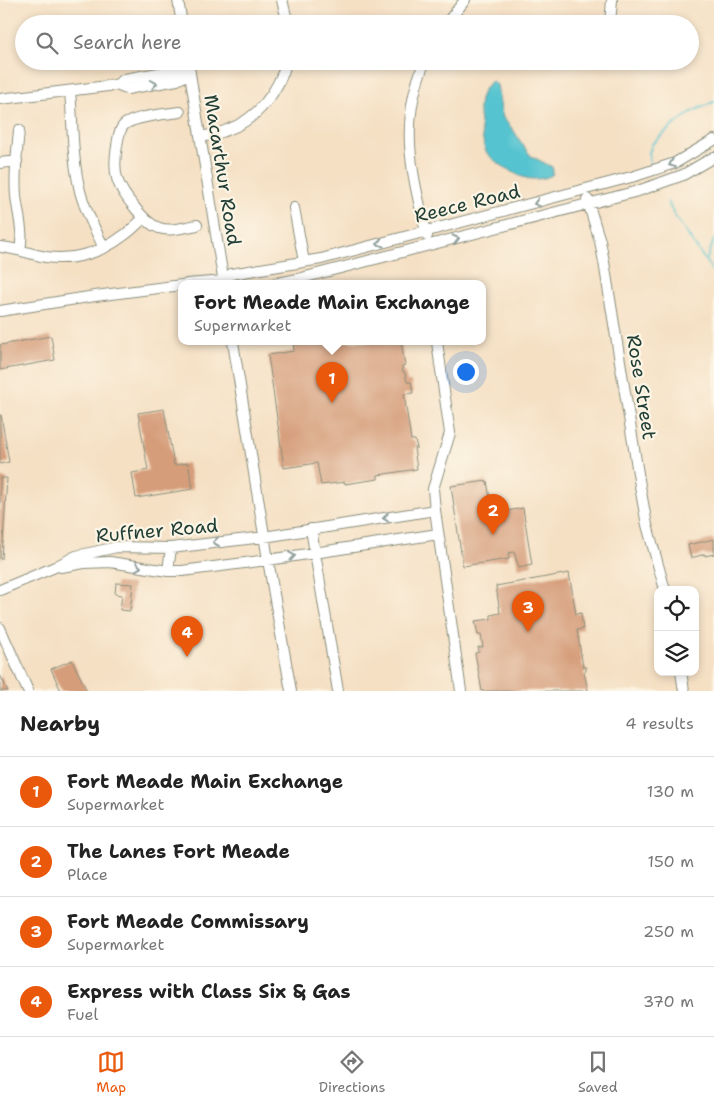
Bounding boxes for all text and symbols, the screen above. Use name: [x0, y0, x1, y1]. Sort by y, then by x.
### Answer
search box: [15, 15, 699, 70]
icon: search: [33, 29, 61, 57]
text: Search here: [73, 30, 182, 55]
one-way arrow: [149, 80, 158, 90]
street label: Macarthur Road: [198, 93, 247, 247]
one-way arrow: [668, 157, 677, 168]
street label: Reece Road: [412, 178, 523, 229]
one-way arrow: [534, 197, 542, 207]
one-way arrow: [451, 234, 460, 245]
one-way arrow: [377, 238, 385, 248]
popup: [178, 280, 486, 345]
text: Fort Meade Main Exchange: [194, 290, 470, 315]
text: Supermarket: [194, 315, 291, 336]
street label: Rose Street: [621, 333, 662, 441]
your location: [453, 359, 479, 385]
pin: 1: [316, 362, 348, 403]
pin: 2: [477, 494, 509, 535]
one-way arrow: [382, 512, 391, 522]
street label: Ruffner Road: [95, 513, 219, 548]
one-way arrow: [212, 536, 220, 547]
one-way arrow: [287, 552, 296, 562]
one-way arrow: [134, 561, 143, 571]
map controls: [654, 586, 699, 676]
button: locate: [654, 586, 699, 631]
pin: 3: [512, 591, 544, 632]
pin: 4: [171, 616, 203, 657]
button: layers: [654, 631, 699, 676]
text: Nearby: [20, 710, 100, 738]
text: 4 results: [625, 713, 694, 734]
text: Fort Meade Main Exchange: [67, 769, 343, 794]
text: 1: [32, 781, 40, 802]
text: 130 m: [647, 781, 694, 802]
text: Supermarket: [67, 794, 164, 815]
text: The Lanes Fort Meade: [67, 839, 290, 864]
text: 2: [30, 851, 42, 872]
text: 150 m: [647, 851, 694, 872]
text: Place: [67, 864, 108, 885]
text: Fort Meade Commissary: [67, 909, 309, 934]
text: 3: [30, 921, 42, 942]
text: 250 m: [643, 921, 694, 942]
text: Supermarket: [67, 934, 164, 955]
text: Express with Class Six & Gas: [67, 979, 351, 1004]
text: 4: [30, 991, 42, 1012]
text: 370 m: [643, 991, 694, 1012]
text: Fuel: [67, 1004, 98, 1025]
tab: Map: [96, 1048, 126, 1096]
tab: Directions: [319, 1048, 386, 1096]
tab: Saved: [578, 1048, 618, 1096]

